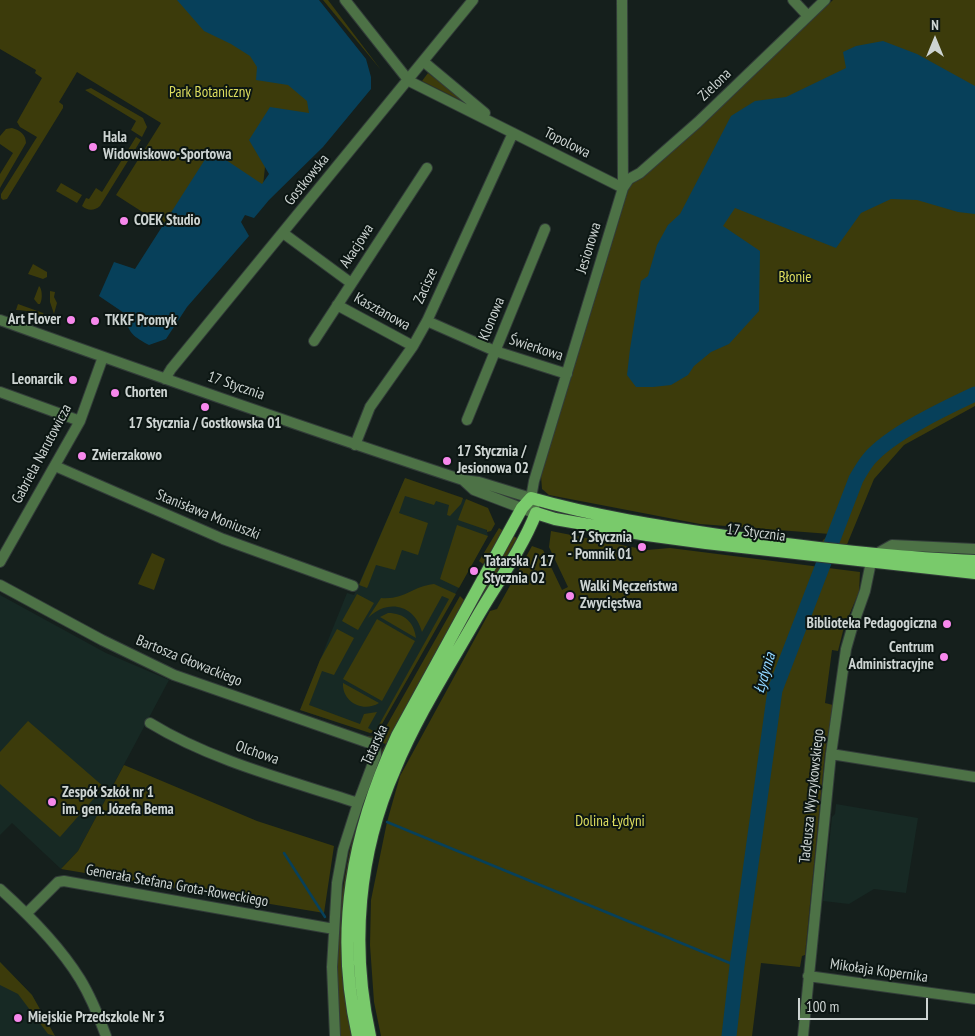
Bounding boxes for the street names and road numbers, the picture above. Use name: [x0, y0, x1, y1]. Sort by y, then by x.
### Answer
street label: Zielona: [695, 65, 735, 105]
street label: Topolowa: [541, 124, 593, 162]
street label: Gostkowska: [281, 151, 333, 209]
street label: Jesionowa: [573, 220, 605, 276]
street label: Akacjowa: [336, 221, 378, 271]
street label: Zacisze: [410, 265, 442, 307]
street label: Kasztanowa: [351, 289, 413, 335]
street label: Klonowa: [475, 295, 509, 343]
street label: Świerkowa: [507, 331, 565, 365]
street label: 17 Stycznia: [205, 368, 267, 404]
street label: Gabriela Narutowicza: [8, 401, 76, 507]
street label: Stanisława Moniuszki: [153, 486, 263, 544]
street label: 17 Stycznia: [726, 520, 786, 546]
street label: Bartosza Głowackiego: [133, 631, 245, 691]
street label: Tatarska: [358, 722, 392, 768]
street label: Tadeusza Wyrzykowskiego: [796, 728, 828, 864]
street label: Olchowa: [233, 737, 281, 769]
street label: Generała Stefana Grota-Roweckiego: [84, 861, 270, 911]
street label: Mikołaja Kopernika: [829, 955, 929, 987]

